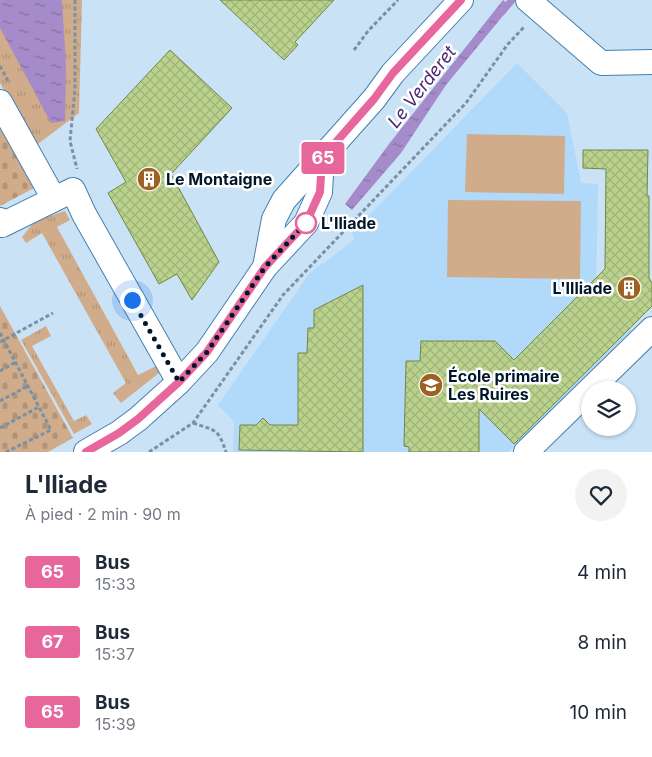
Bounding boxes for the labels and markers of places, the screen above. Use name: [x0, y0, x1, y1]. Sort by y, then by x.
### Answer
building icon: Le Montaigne: [136, 166, 162, 192]
place label: Le Montaigne: [166, 169, 272, 189]
marker: L'Iliade: [295, 212, 317, 234]
place label: L'Iliade: [321, 213, 376, 233]
building icon: L'Illiade: [616, 275, 642, 301]
place label: L'Illiade: [553, 278, 612, 298]
place label: École primaire Les Ruires: [448, 366, 560, 404]
school or university icon: École primaire Les Ruires: [418, 372, 444, 398]

